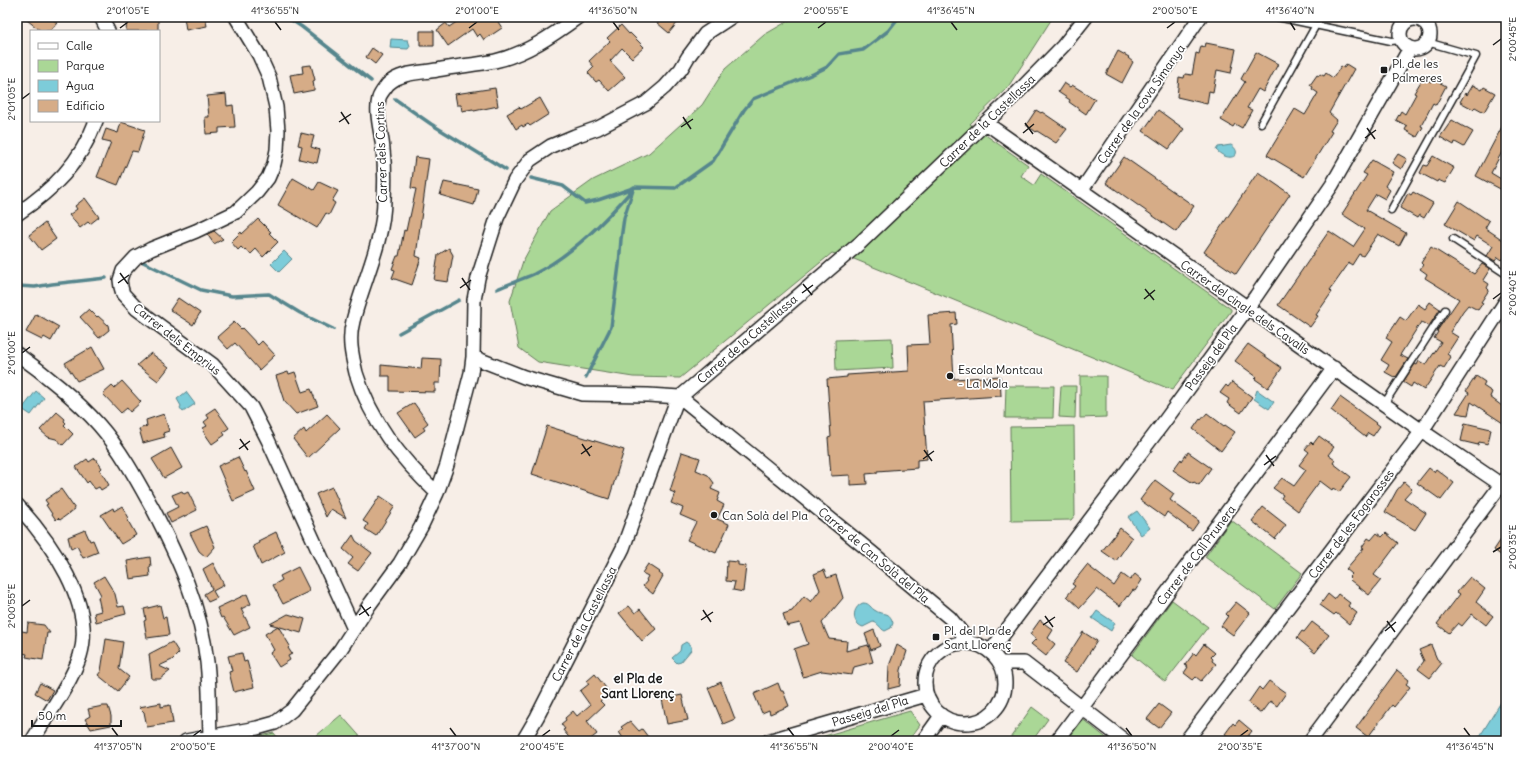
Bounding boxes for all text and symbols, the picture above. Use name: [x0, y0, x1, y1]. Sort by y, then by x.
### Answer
text: 2°01'05"E: [107, 4, 150, 17]
text: 41°36'55"N: [251, 4, 299, 17]
text: 2°01'00"E: [455, 4, 499, 17]
text: 41°36'50"N: [589, 4, 638, 17]
text: 2°00'55"E: [804, 4, 848, 17]
text: 41°36'45"N: [927, 4, 975, 17]
text: 2°00'50"E: [1152, 4, 1198, 17]
text: 41°36'40"N: [1266, 4, 1314, 17]
text: 2°00'45"E: [1506, 17, 1519, 61]
legend: [30, 30, 160, 122]
text: Calle: [66, 38, 93, 53]
street label: Carrer de la cova Simanya: [1094, 41, 1188, 167]
place label: Pl. de les Palmeres: [1392, 56, 1442, 85]
text: Parque: [66, 58, 105, 73]
marker: Pl. de les Palmeres: [1379, 65, 1389, 75]
street label: Carrer de la Castellassa: [936, 71, 1038, 171]
text: 2°01'05"E: [5, 77, 18, 120]
text: Agua: [66, 78, 94, 93]
text: Edificio: [66, 98, 105, 113]
street label: Carrer dels Cortins: [372, 101, 390, 203]
street label: Carrer del cingle dels Cavalls: [1177, 257, 1313, 357]
text: 2°00'40"E: [1506, 270, 1519, 316]
street label: Carrer de la Castellassa: [694, 291, 800, 386]
street label: Carrer dels Emprius: [130, 300, 224, 378]
street label: Passeig del Pla: [1182, 320, 1240, 393]
text: 2°01'00"E: [5, 331, 18, 375]
place label: Escola Montcau - La Mola: [958, 362, 1043, 391]
marker: Escola Montcau - La Mola: [945, 371, 955, 381]
street label: Carrer de les Fogarosses: [1305, 466, 1397, 582]
street label: Carrer de Coll Prunera: [1153, 502, 1239, 608]
street label: Carrer de Can Solà del Pla: [815, 504, 933, 606]
place label: Can Solà del Pla: [722, 508, 808, 523]
marker: Can Solà del Pla: [709, 510, 719, 520]
text: 2°00'35"E: [1506, 525, 1519, 569]
street label: Carrer de la Castellassa: [548, 564, 620, 684]
text: 2°00'55"E: [5, 584, 18, 628]
place label: Pl. del Pla de Sant Llorenç: [944, 623, 1011, 652]
marker: Pl. del Pla de Sant Llorenç: [931, 632, 941, 642]
district label: el Pla de Sant Llorenç: [602, 670, 675, 702]
street label: Passeig del Pla: [830, 692, 910, 730]
scale bar: [32, 702, 121, 728]
text: 50 m: [38, 708, 67, 723]
text: 41°37'05"N: [94, 740, 142, 753]
text: 2°00'50"E: [170, 740, 216, 753]
text: 41°37'00"N: [432, 740, 480, 753]
text: 2°00'45"E: [520, 740, 564, 753]
text: 41°36'55"N: [770, 740, 818, 753]
text: 2°00'40"E: [868, 740, 914, 753]
text: 41°36'50"N: [1108, 740, 1157, 753]
text: 2°00'35"E: [1218, 740, 1262, 753]
text: 41°36'45"N: [1446, 740, 1494, 753]

